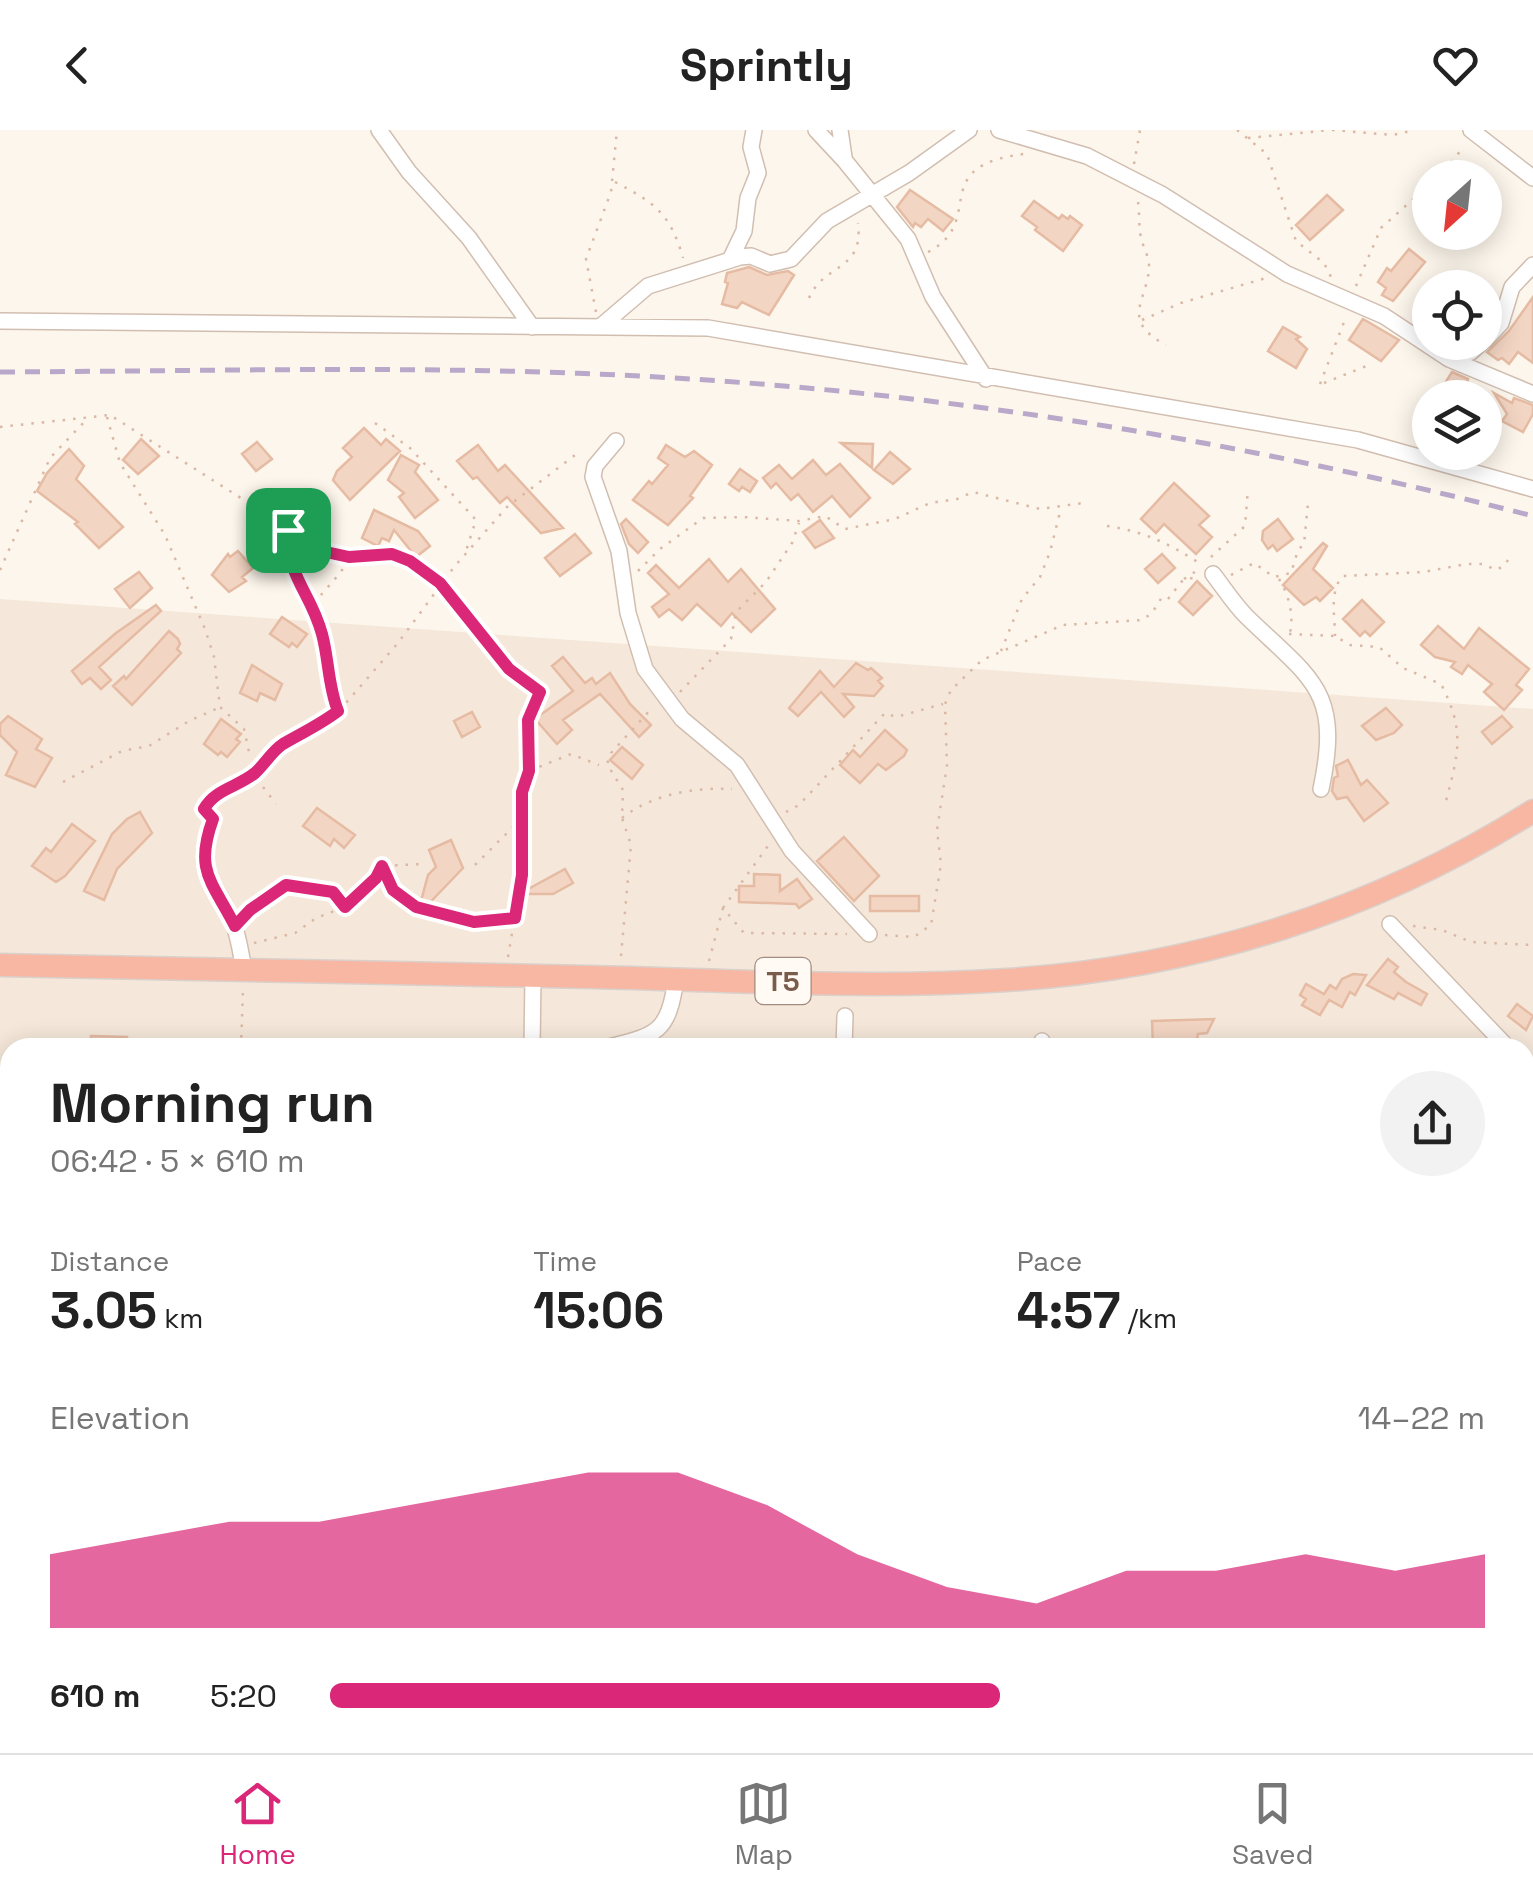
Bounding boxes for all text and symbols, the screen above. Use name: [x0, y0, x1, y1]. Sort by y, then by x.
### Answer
text: Sprintly: [680, 37, 853, 94]
icon: back: [50, 38, 105, 93]
icon: heart: [1428, 38, 1483, 93]
north arrow: [1412, 160, 1502, 250]
map controls: [1412, 160, 1502, 470]
button: locate: [1412, 270, 1502, 360]
button: layers: [1412, 380, 1502, 470]
pin: [246, 488, 331, 573]
icon: arrive: [261, 503, 316, 558]
road number: T5: [756, 958, 810, 1004]
text: Morning run: [50, 1068, 375, 1138]
button: share: [1380, 1071, 1485, 1176]
text: 06:42 · 5 × 610 m: [50, 1141, 305, 1181]
text: Distance: [50, 1243, 169, 1279]
text: Time: [533, 1243, 597, 1279]
text: Pace: [1017, 1243, 1082, 1279]
text: 3.05: [50, 1279, 157, 1343]
text: 15:06: [533, 1279, 664, 1343]
text: 4:57: [1017, 1279, 1120, 1343]
text: km: [157, 1300, 203, 1336]
text: /km: [1120, 1300, 1177, 1336]
text: Elevation: [50, 1398, 190, 1438]
text: 14–22 m: [1358, 1398, 1485, 1438]
text: 610 m: [50, 1676, 140, 1716]
text: 5:20: [210, 1676, 277, 1716]
tab: Home: [219, 1776, 296, 1872]
tab: Map: [735, 1776, 793, 1872]
tab: Saved: [1232, 1776, 1314, 1872]

